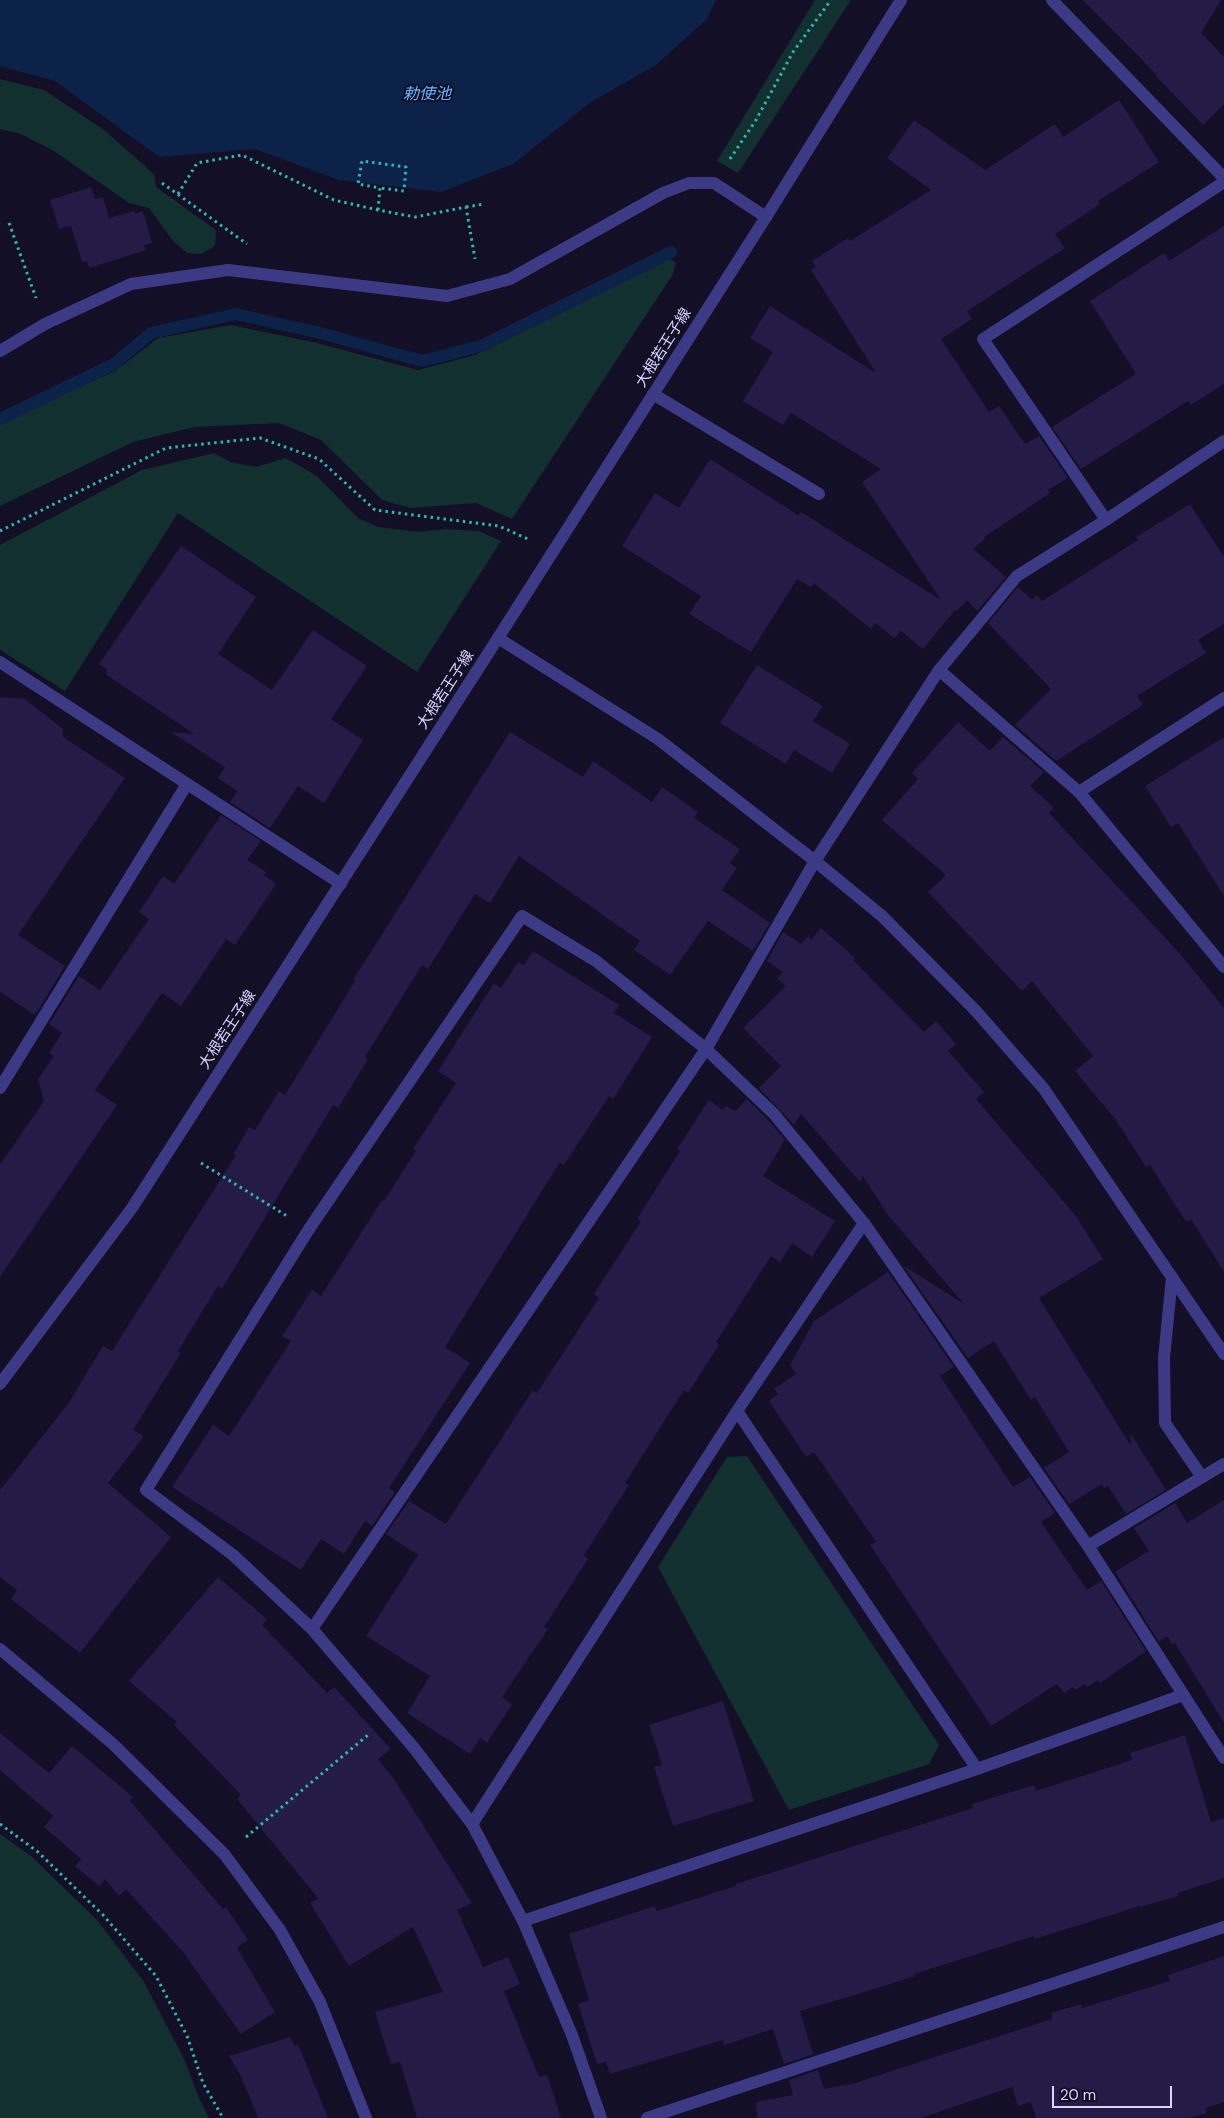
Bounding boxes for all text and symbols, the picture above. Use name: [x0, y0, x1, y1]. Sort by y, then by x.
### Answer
water label: 勅使池: [403, 85, 451, 105]
street label: 大根若王子線: [633, 305, 695, 391]
street label: 大根若王子線: [414, 647, 478, 733]
street label: 大根若王子線: [196, 987, 260, 1073]
scale bar: [1054, 2076, 1174, 2108]
text: 20 m: [1060, 2085, 1096, 2105]

